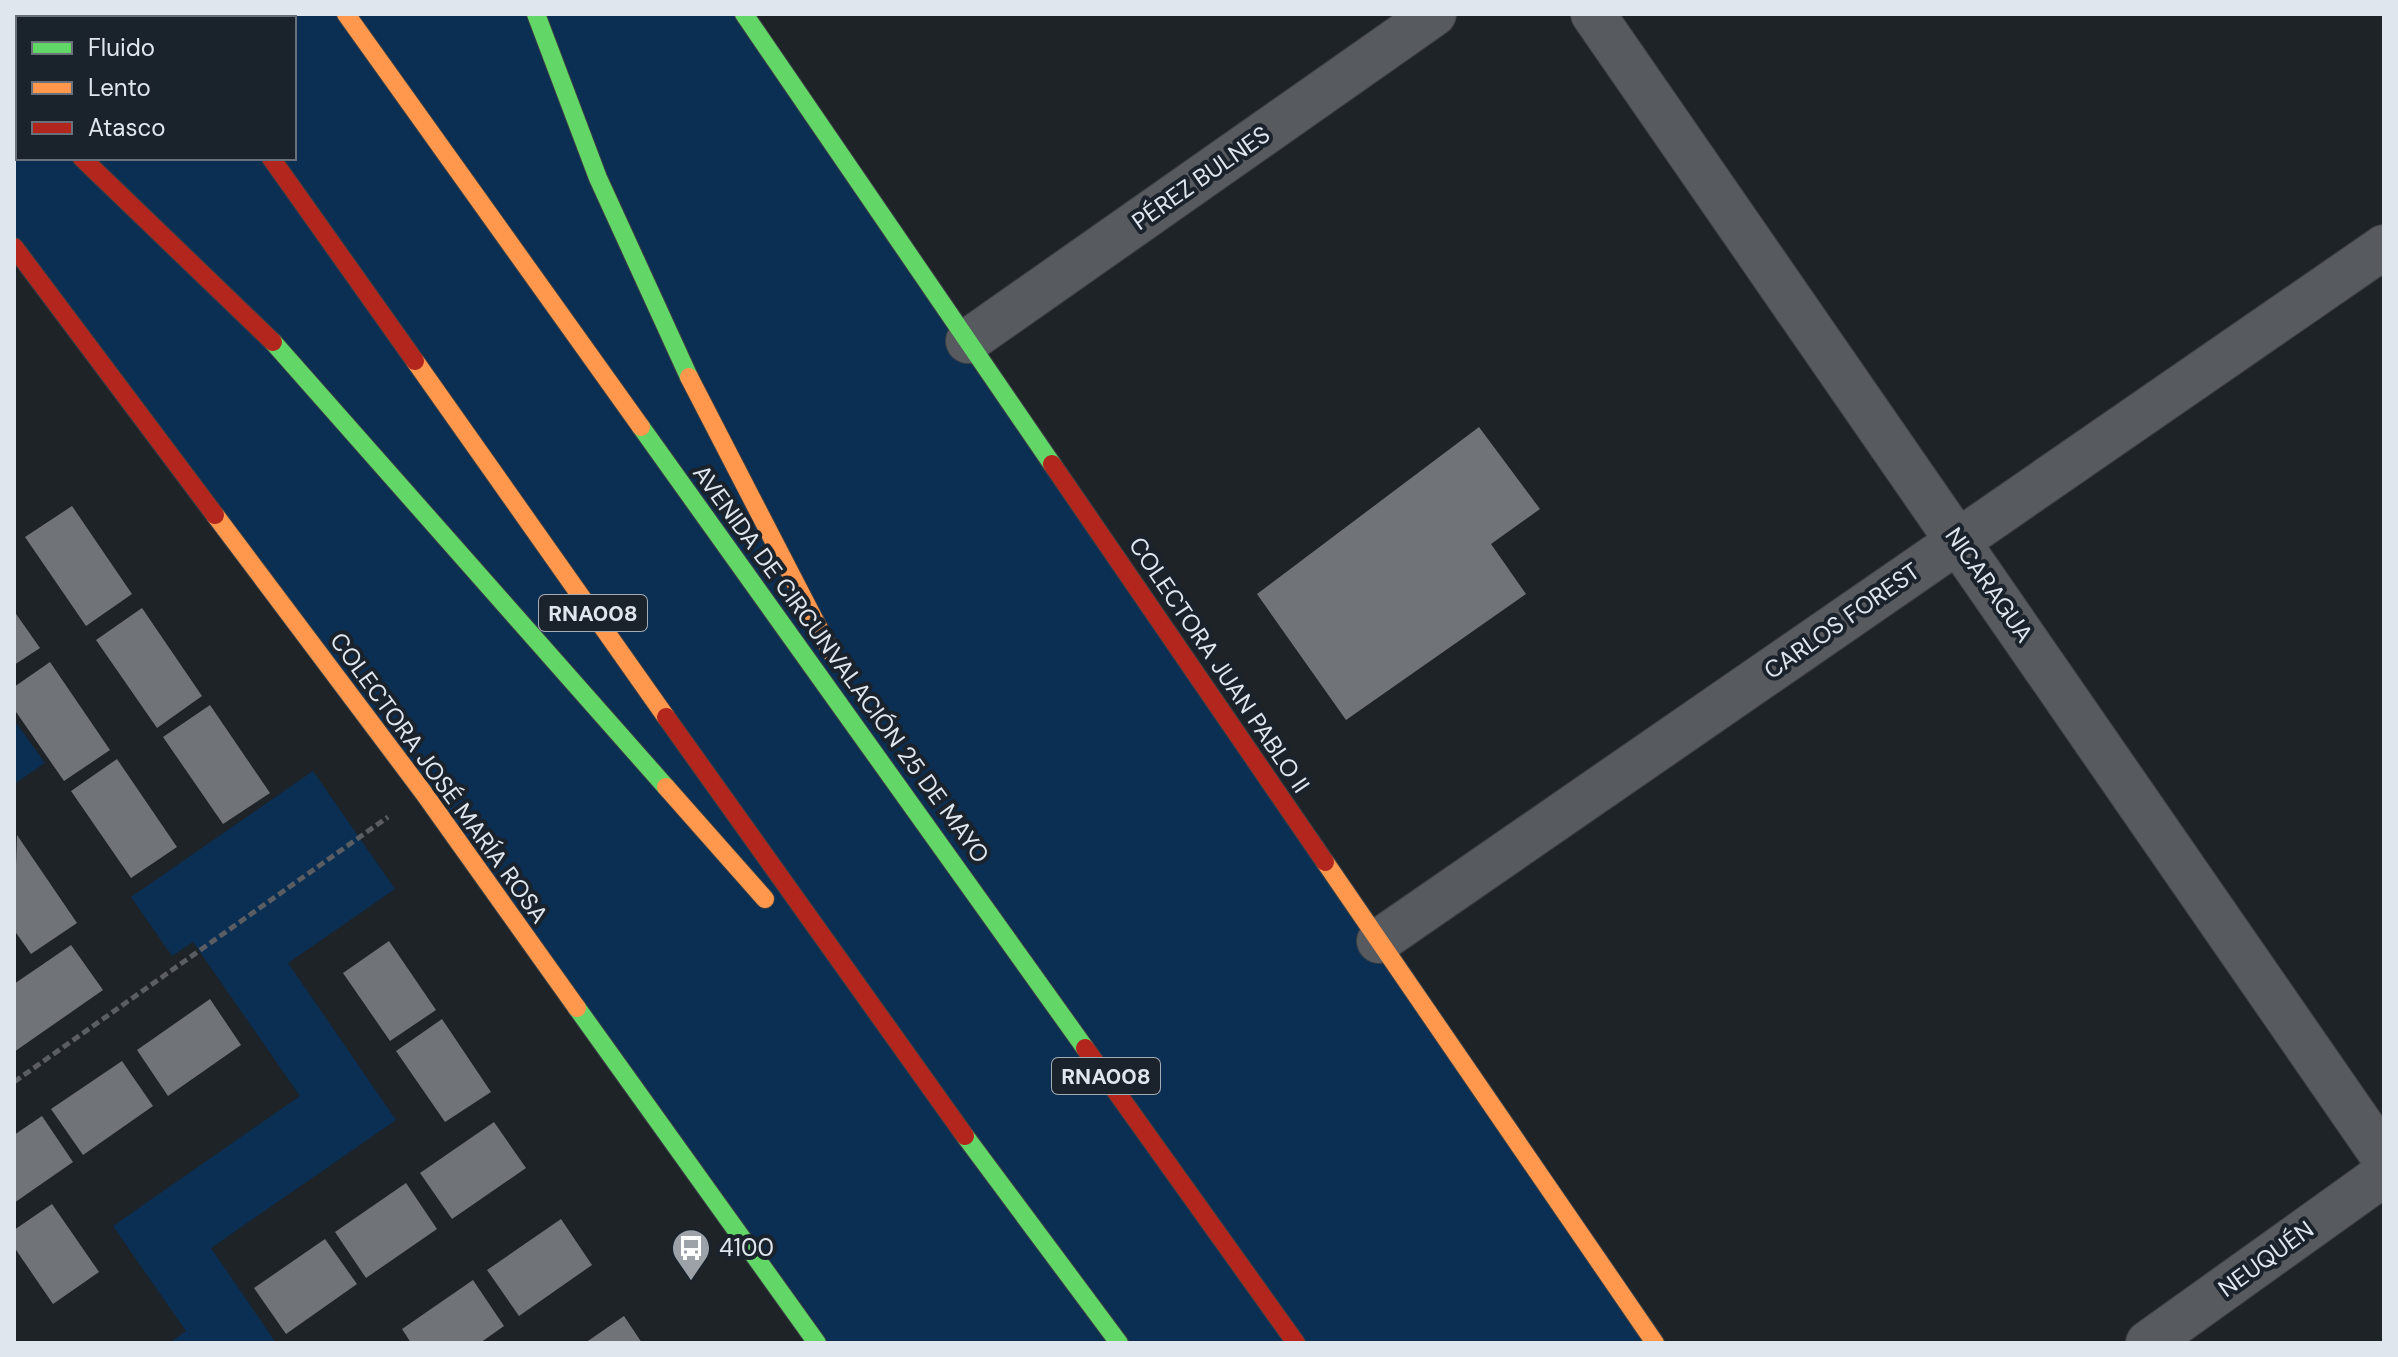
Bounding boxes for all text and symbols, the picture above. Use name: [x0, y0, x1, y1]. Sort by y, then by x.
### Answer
legend: [16, 16, 296, 160]
text: Fluido: [88, 32, 155, 63]
text: Lento: [88, 72, 151, 103]
text: Atasco: [88, 112, 165, 143]
street label: PÉREZ BULNES: [1126, 119, 1276, 237]
street label: AVENIDA DE CIRCUNVALACIÓN 25 DE MAYO: [686, 459, 996, 869]
street label: NICARAGUA: [1938, 521, 2040, 648]
street label: COLECTORA JUAN PABLO II: [1122, 531, 1317, 799]
street label: CARLOS FOREST: [1758, 555, 1926, 686]
road number: RNA008: [539, 595, 647, 631]
street label: COLECTORA JOSÉ MARÍA ROSA: [323, 626, 555, 929]
road number: RNA008: [1052, 1058, 1160, 1094]
street label: NEUQUÉN: [2212, 1214, 2319, 1304]
bus stop icon: 4100: [670, 1227, 712, 1282]
place label: 4100: [719, 1232, 774, 1263]

